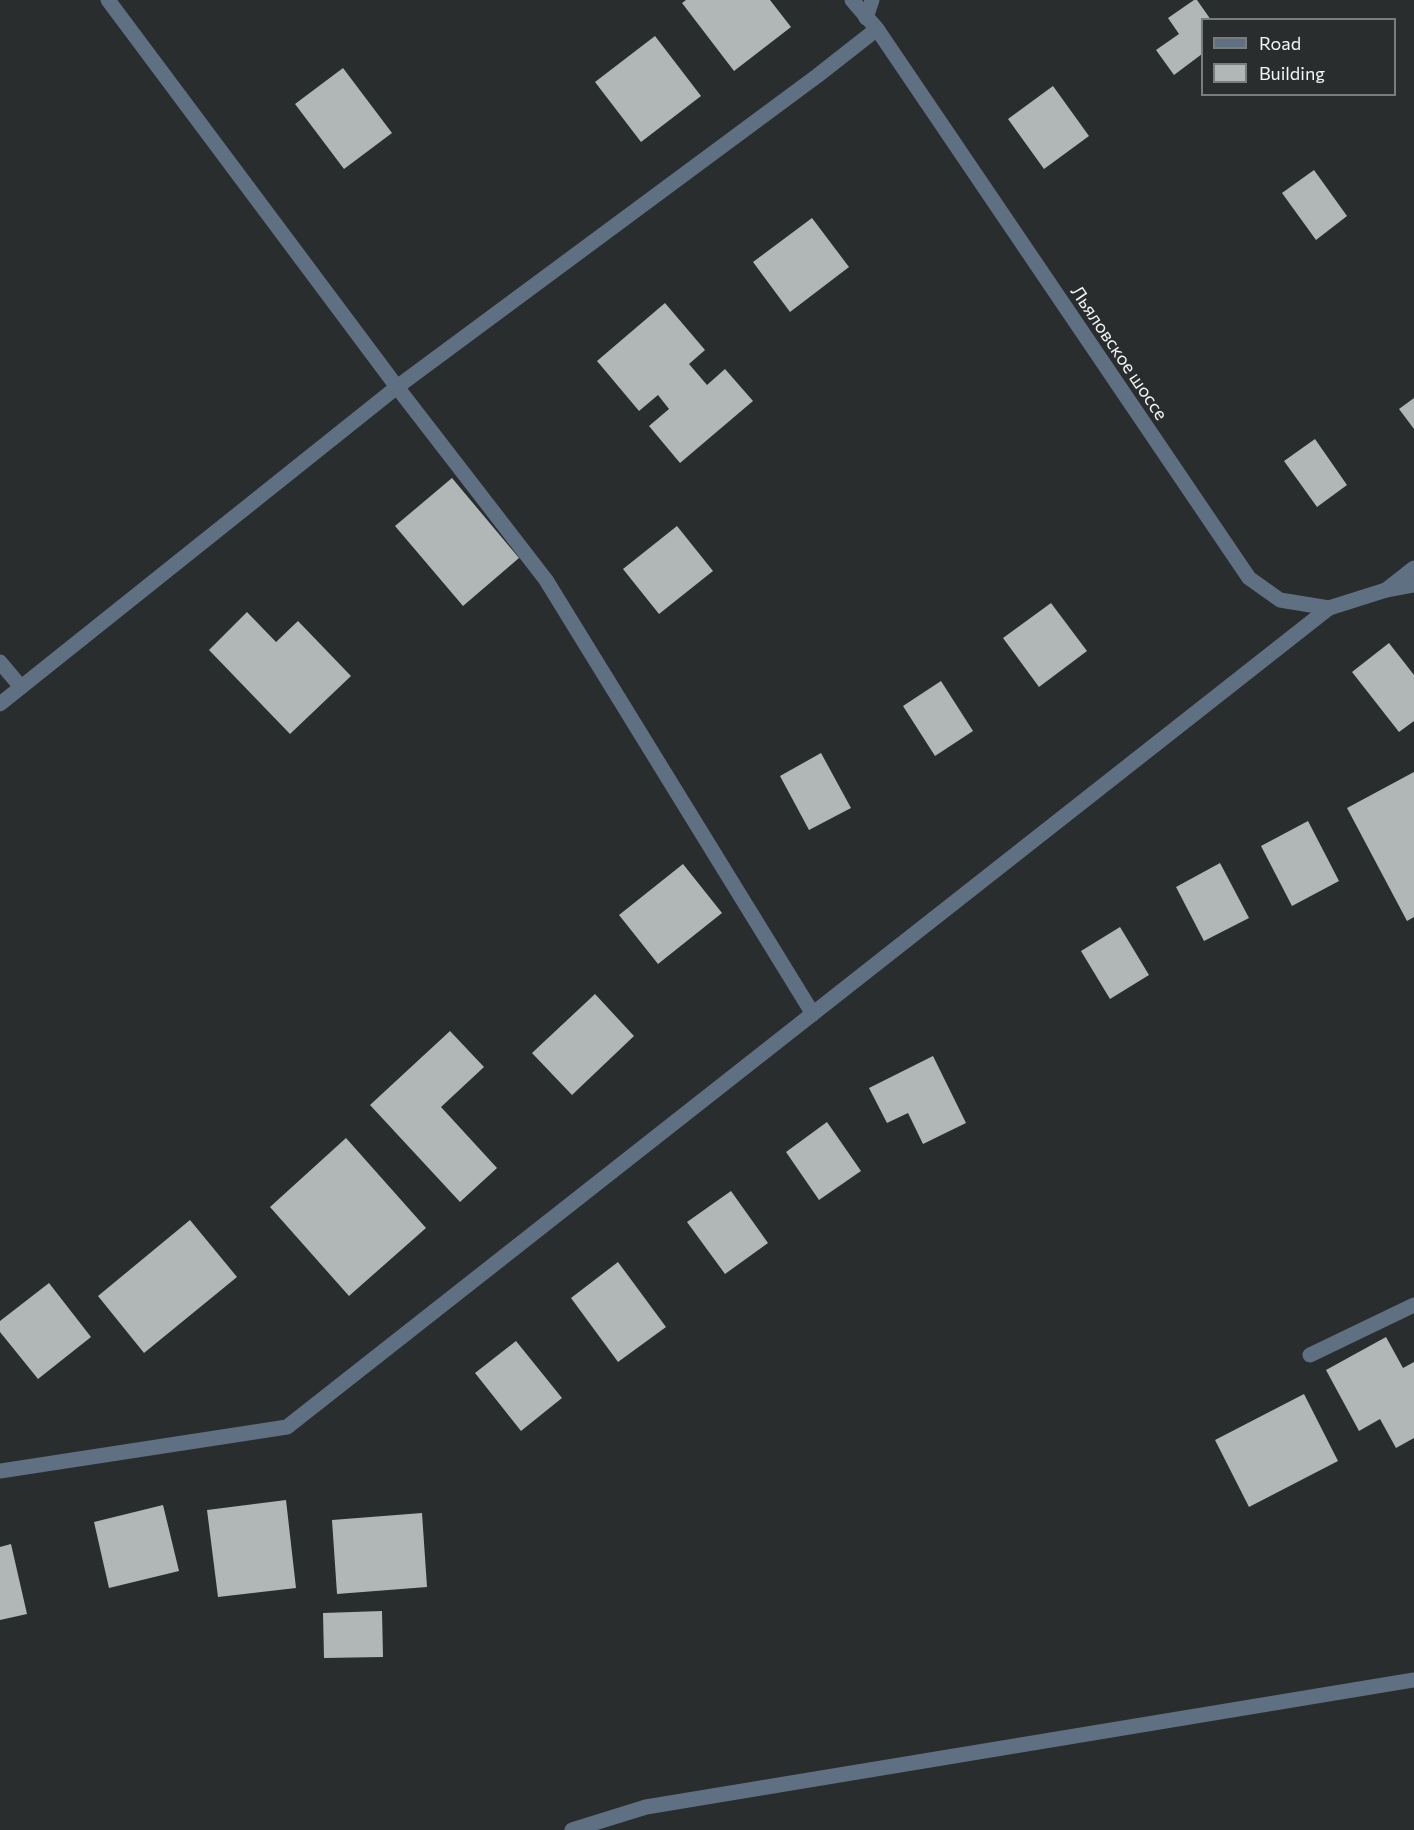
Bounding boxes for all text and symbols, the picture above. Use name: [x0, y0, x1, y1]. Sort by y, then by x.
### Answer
legend: [1201, 18, 1396, 96]
text: Road: [1259, 32, 1301, 54]
text: Building: [1259, 62, 1325, 84]
street label: Льяловское шоссе: [1066, 282, 1172, 424]

